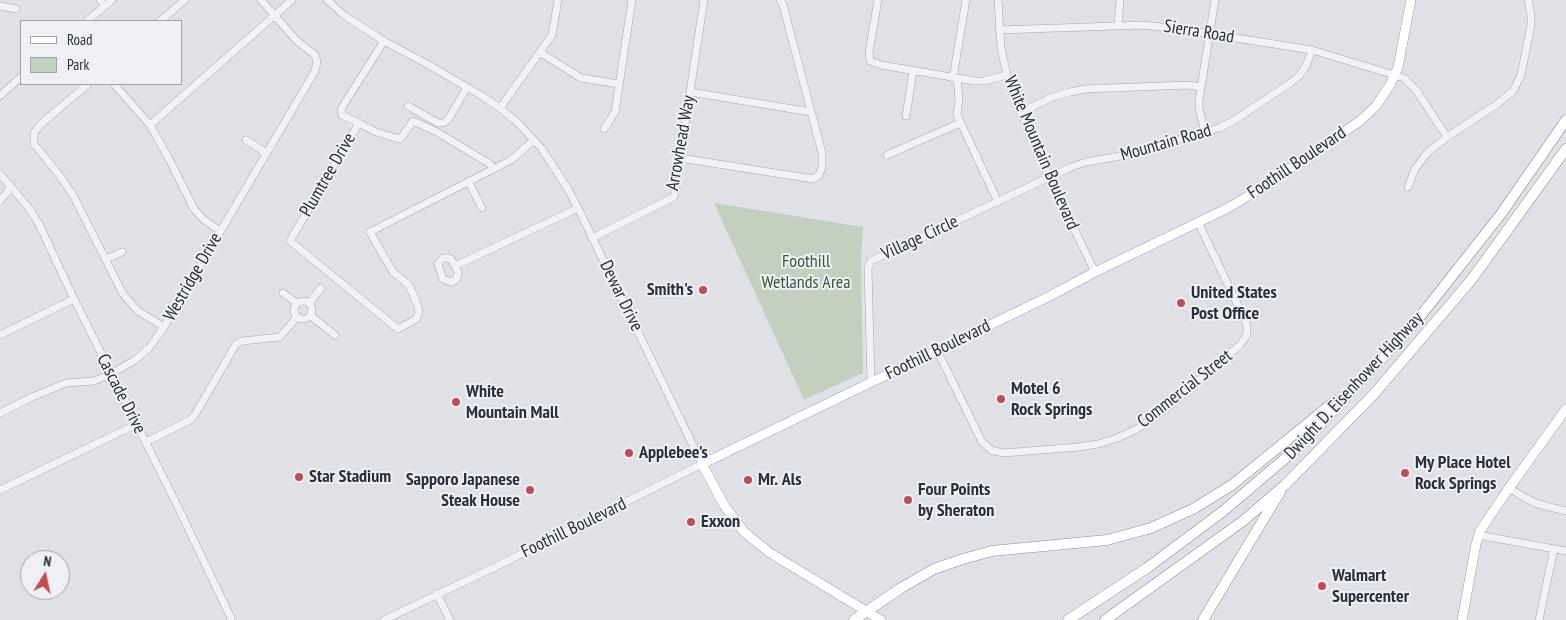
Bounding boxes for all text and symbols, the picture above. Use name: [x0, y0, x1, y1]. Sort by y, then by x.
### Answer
street label: Sierra Road: [1162, 16, 1236, 48]
legend: [20, 20, 182, 85]
text: Road: [67, 30, 93, 49]
text: Park: [67, 55, 89, 74]
street label: White Mountain Boulevard: [999, 73, 1083, 233]
street label: Arrowhead Way: [662, 94, 700, 192]
street label: Mountain Road: [1118, 120, 1214, 166]
street label: Foothill Boulevard: [1244, 122, 1350, 204]
street label: Plumtree Drive: [295, 129, 361, 221]
street label: Village Circle: [878, 211, 962, 265]
street label: Westridge Drive: [159, 229, 227, 325]
park label: Foothill Wetlands Area: [762, 251, 850, 294]
street label: Dewar Drive: [595, 257, 647, 335]
place label: Smith's: [647, 279, 693, 301]
place label: United States Post Office: [1191, 282, 1277, 324]
marker: Smith's: [697, 284, 709, 296]
marker: United States Post Office: [1175, 297, 1187, 309]
street label: Dwight D. Eisenhower Highway: [1280, 308, 1428, 464]
street label: Foothill Boulevard: [882, 315, 994, 385]
street label: Commercial Street: [1133, 345, 1237, 433]
street label: Cascade Drive: [92, 350, 150, 438]
place label: Motel 6 Rock Springs: [1011, 378, 1092, 420]
place label: White Mountain Mall: [466, 381, 559, 424]
marker: Motel 6 Rock Springs: [995, 393, 1007, 405]
marker: White Mountain Mall: [450, 396, 462, 408]
place label: Applebee's: [639, 442, 708, 464]
marker: Applebee's: [623, 447, 635, 459]
place label: My Place Hotel Rock Springs: [1415, 452, 1511, 494]
place label: Star Stadium: [309, 466, 391, 488]
marker: My Place Hotel Rock Springs: [1399, 467, 1411, 479]
place label: Sapporo Japanese Steak House: [406, 469, 520, 512]
place label: Mr. Als: [758, 469, 802, 491]
marker: Star Stadium: [293, 471, 305, 483]
marker: Mr. Als: [742, 474, 754, 486]
place label: Four Points by Sheraton: [918, 479, 994, 522]
marker: Sapporo Japanese Steak House: [524, 484, 536, 496]
street label: Foothill Boulevard: [518, 493, 630, 563]
marker: Four Points by Sheraton: [902, 494, 914, 506]
place label: Exxon: [701, 511, 740, 533]
marker: Exxon: [685, 516, 697, 528]
north arrow: [20, 550, 70, 600]
text: N: [42, 552, 53, 571]
place label: Walmart Supercenter: [1332, 565, 1409, 608]
marker: Walmart Supercenter: [1316, 580, 1328, 592]

